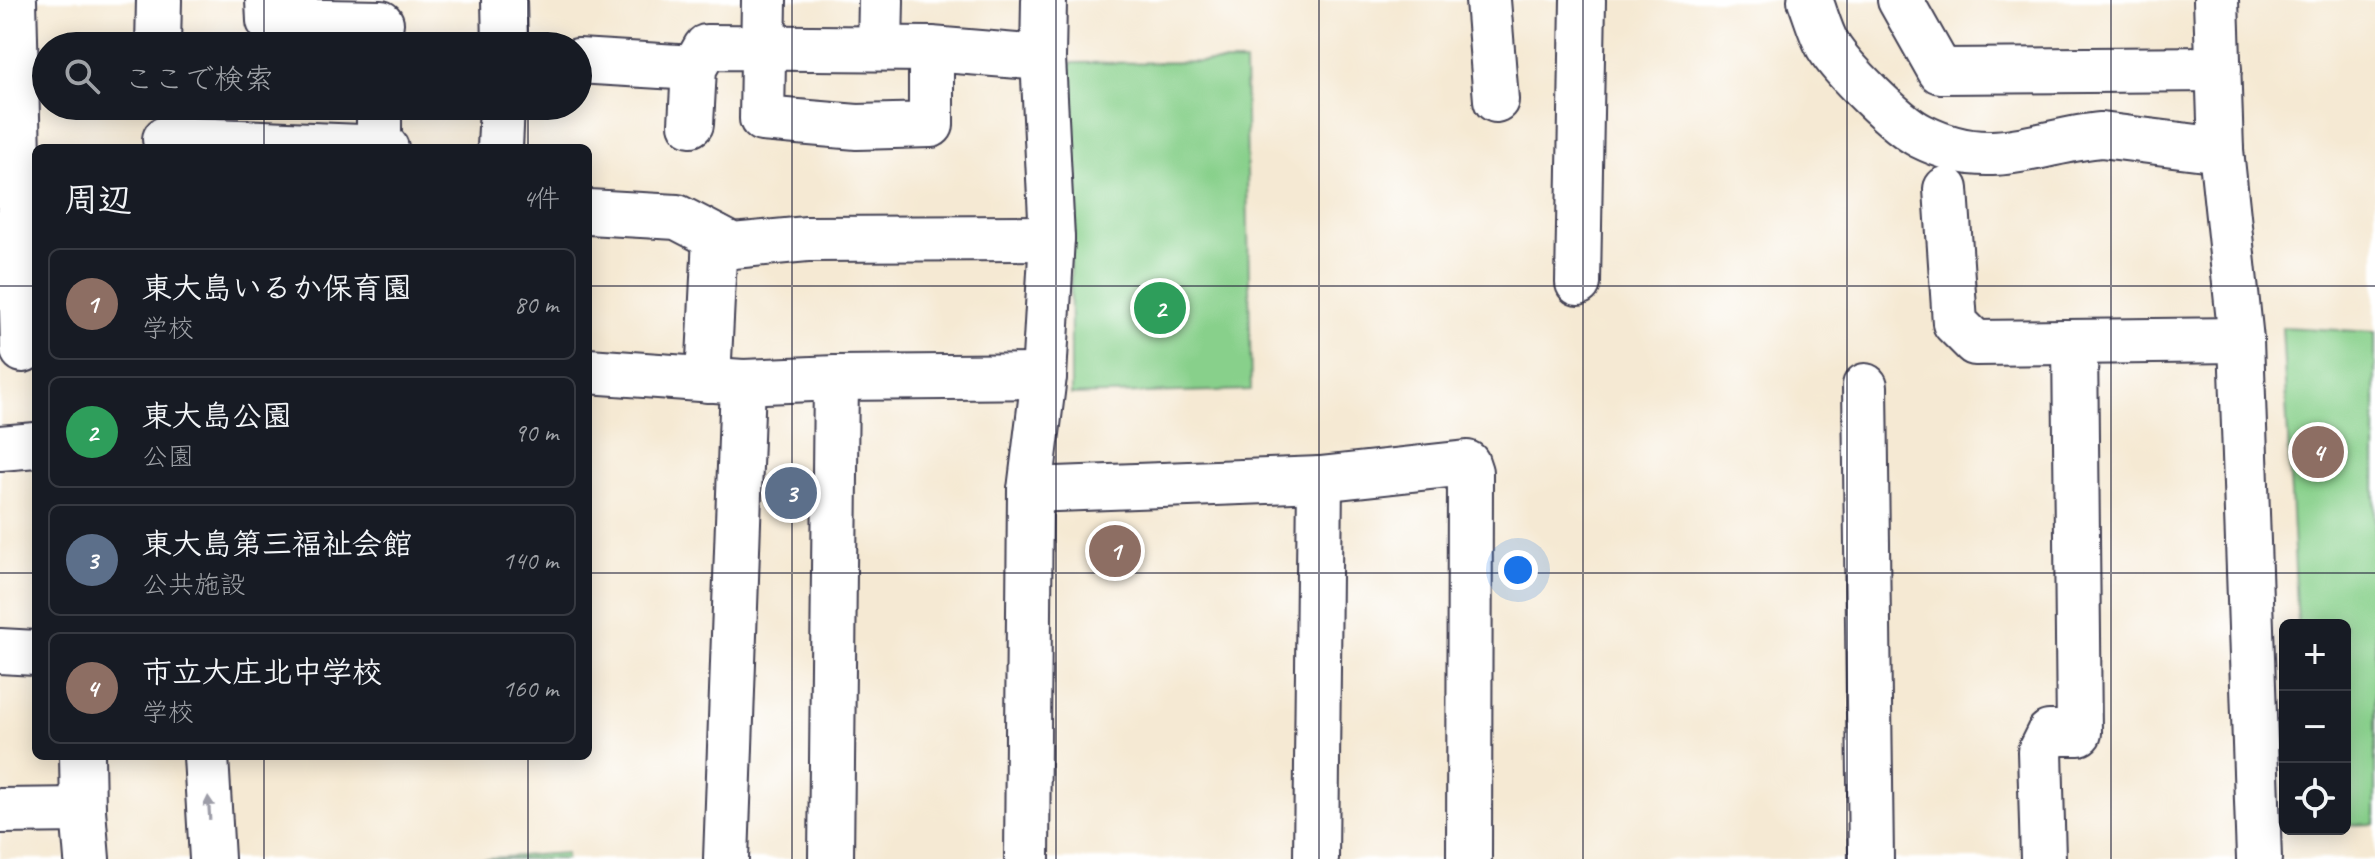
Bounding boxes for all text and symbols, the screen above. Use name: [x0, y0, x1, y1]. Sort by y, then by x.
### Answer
search box: [32, 32, 592, 120]
icon: search: [60, 54, 104, 98]
text: ここで検索: [124, 60, 274, 98]
text: 周辺: [64, 178, 132, 221]
text: 4件: [522, 182, 560, 215]
text: 東大島いるか保育園: [142, 269, 412, 307]
pin: 2: [1134, 278, 1186, 338]
text: 1: [86, 288, 98, 321]
text: 80 m: [514, 288, 558, 321]
text: 学校: [142, 312, 194, 345]
text: 東大島公園: [142, 397, 292, 435]
text: 2: [86, 416, 98, 449]
text: 90 m: [514, 416, 558, 449]
pin: 4: [2292, 422, 2344, 482]
text: 公園: [142, 440, 194, 473]
pin: 3: [765, 463, 817, 523]
pin: 1: [1089, 521, 1141, 581]
text: 東大島第三福祉会館: [142, 525, 412, 563]
text: 3: [86, 544, 98, 577]
text: 140 m: [502, 544, 558, 577]
your location: [1498, 550, 1538, 590]
text: 公共施設: [142, 568, 246, 601]
map controls: [2279, 619, 2351, 835]
button: +: [2279, 619, 2351, 691]
text: 市立大庄北中学校: [142, 653, 382, 691]
text: 4: [86, 672, 98, 705]
text: 160 m: [502, 672, 558, 705]
button: −: [2279, 691, 2351, 763]
text: 学校: [142, 696, 194, 729]
button: locate: [2279, 763, 2351, 835]
one-way arrow: [202, 795, 215, 820]

